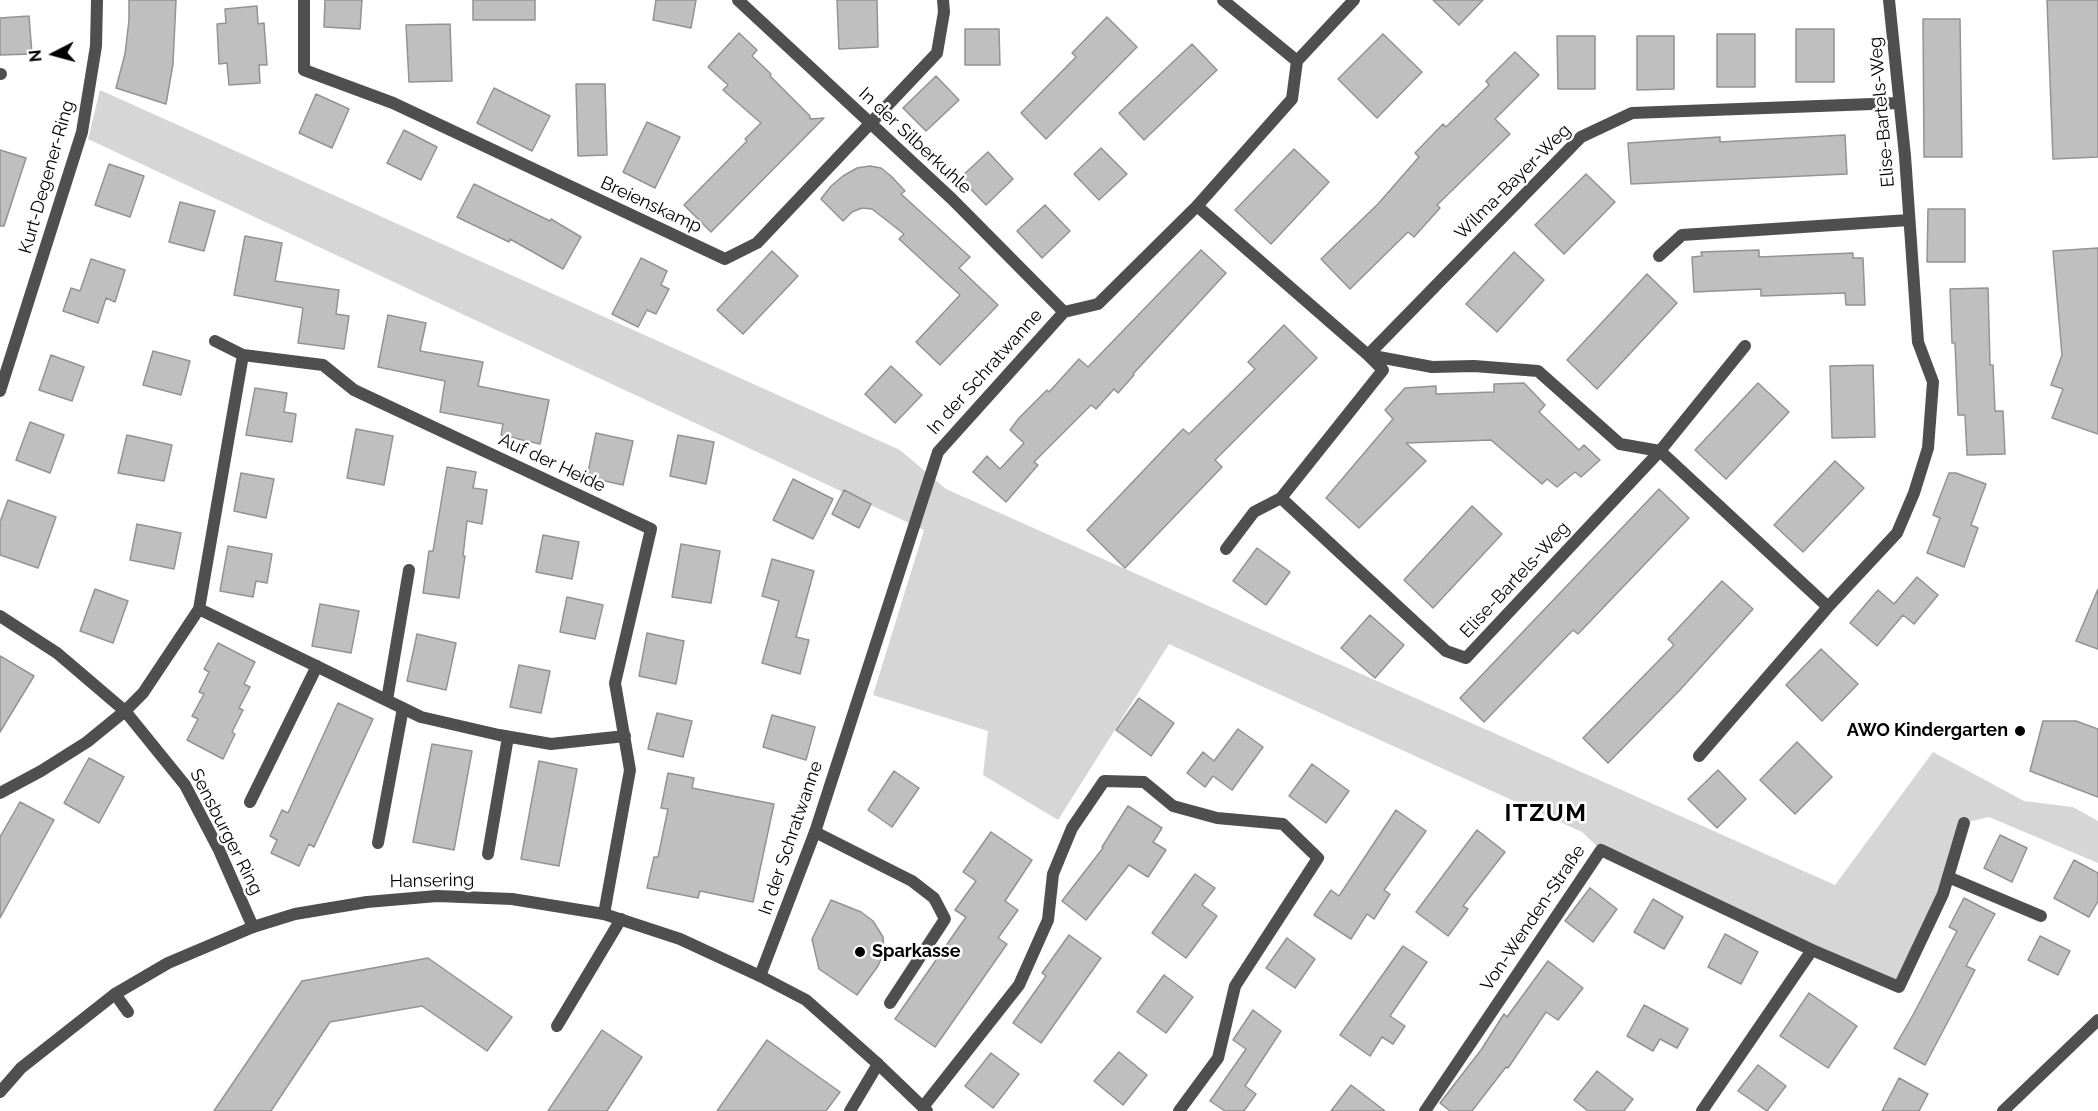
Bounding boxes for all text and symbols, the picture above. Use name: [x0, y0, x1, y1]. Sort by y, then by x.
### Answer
north arrow: [24, 24, 84, 84]
street label: Elise-Bartels-Weg: [1865, 36, 1899, 188]
text: N: [26, 49, 46, 63]
street label: In der Silberkuhle: [854, 83, 976, 199]
street label: Kurt-Degener-Ring: [15, 98, 79, 256]
street label: Wilma-Bayer-Weg: [1451, 120, 1575, 244]
street label: Breienskamp: [597, 172, 705, 238]
street label: In der Schratwanne: [923, 305, 1047, 439]
street label: Auf der Heide: [495, 429, 609, 497]
street label: Elise-Bartels-Weg: [1456, 517, 1574, 643]
place label: AWO Kindergarten: [1847, 720, 2008, 742]
marker: AWO Kindergarten: [2013, 724, 2027, 738]
street label: In der Schratwanne: [755, 758, 827, 918]
street label: Sensburger Ring: [185, 765, 267, 899]
district label: ITZUM: [1504, 800, 1588, 828]
street label: Von-Wenden-Straße: [1476, 841, 1590, 995]
street label: Hansering: [390, 869, 474, 893]
place label: Sparkasse: [872, 941, 961, 963]
marker: Sparkasse: [853, 945, 867, 959]

